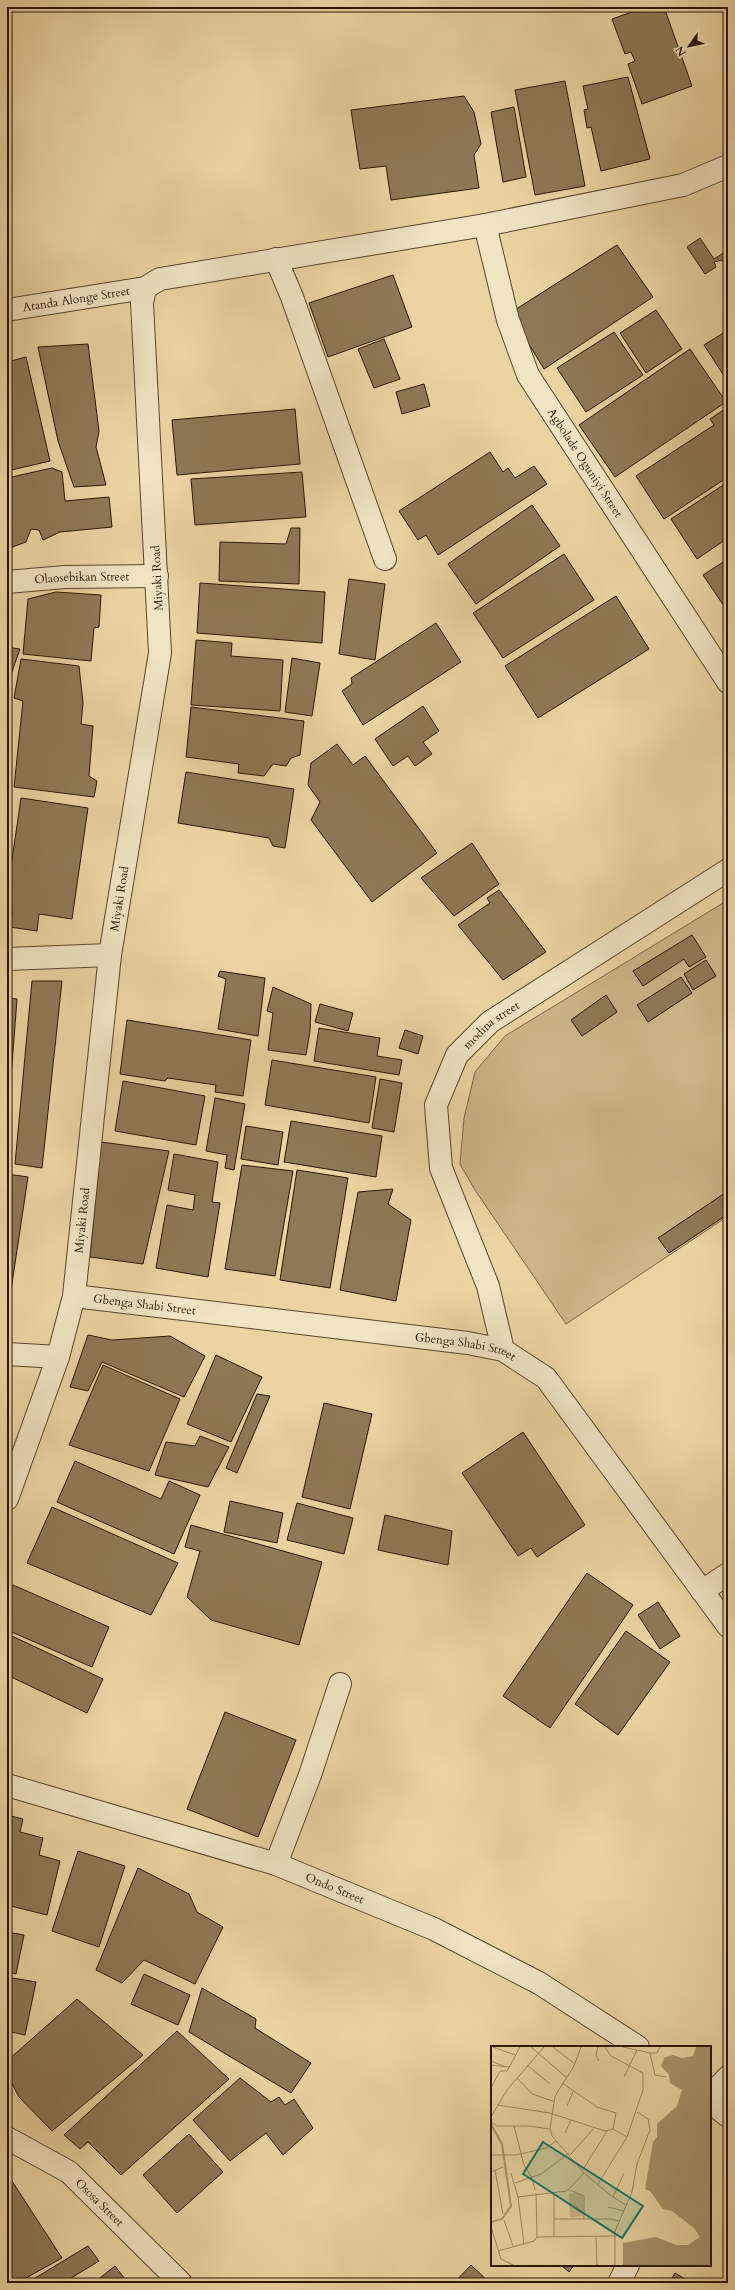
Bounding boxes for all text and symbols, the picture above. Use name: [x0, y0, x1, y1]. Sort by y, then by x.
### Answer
north arrow: [669, 26, 709, 66]
text: N: [672, 43, 690, 59]
street label: Atanda Alonge Street: [21, 283, 131, 315]
street label: Agbolade Oguniyi Street: [544, 405, 627, 521]
street label: Miyaki Road: [147, 544, 167, 611]
street label: Olaosebikan Street: [34, 568, 130, 588]
street label: Miyaki Road: [106, 864, 133, 932]
street label: modina street: [459, 997, 523, 1053]
street label: Miyaki Road: [71, 1186, 93, 1254]
street label: Gbenga Shabi Street: [92, 1290, 197, 1318]
street label: Gbenga Shabi Street: [414, 1329, 519, 1365]
street label: Ondo Street: [303, 1869, 367, 1908]
inset map: [491, 2046, 711, 2266]
street label: Ososa Street: [72, 2175, 128, 2230]

